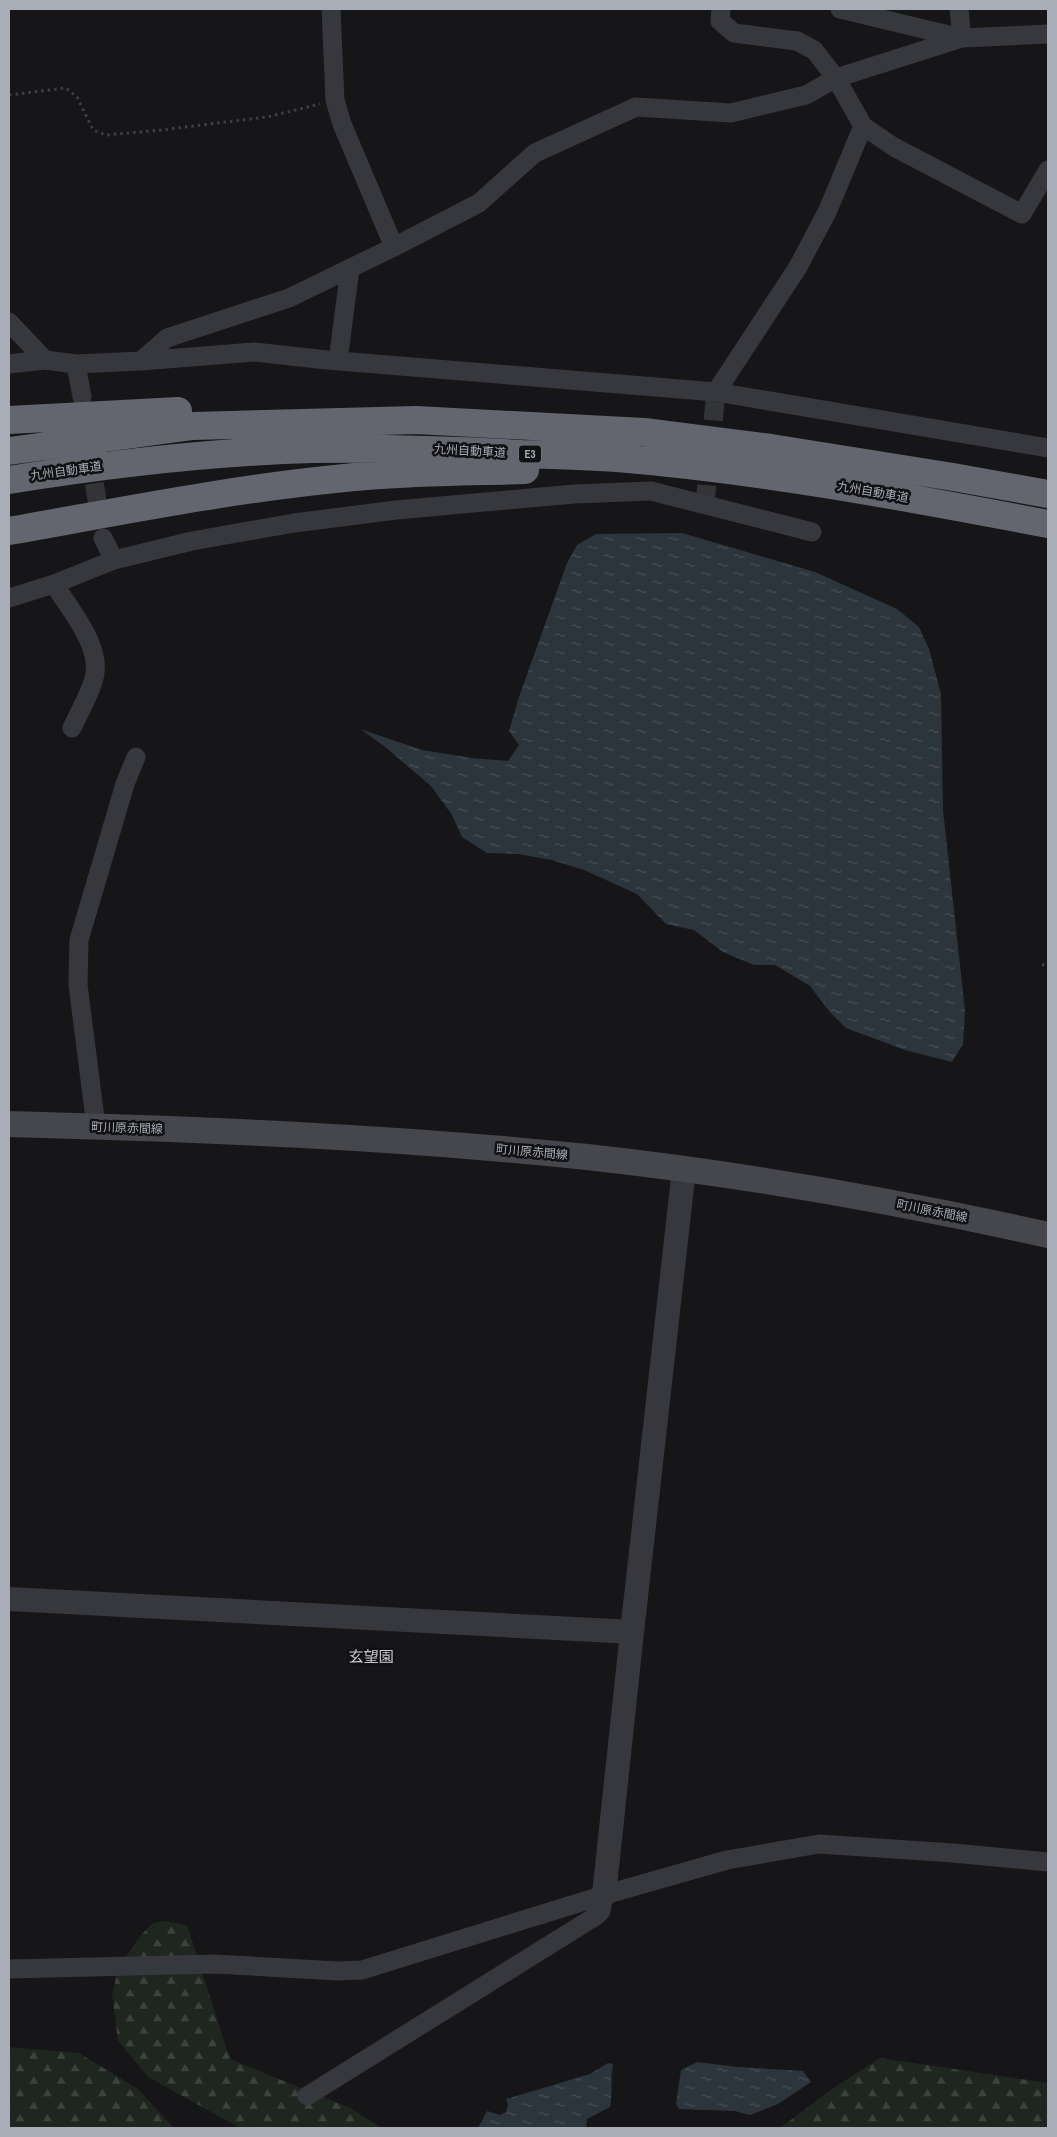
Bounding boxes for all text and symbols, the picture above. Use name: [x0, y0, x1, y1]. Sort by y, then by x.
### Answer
street label: 九州自動車道: [434, 441, 506, 461]
road number: E3: [519, 446, 541, 462]
street label: 九州自動車道: [29, 458, 103, 484]
street label: 九州自動車道: [836, 478, 910, 506]
street label: 町川原赤間線: [91, 1119, 163, 1137]
street label: 町川原赤間線: [495, 1141, 569, 1163]
street label: 町川原赤間線: [895, 1196, 969, 1226]
district label: 玄望園: [348, 1646, 394, 1667]

